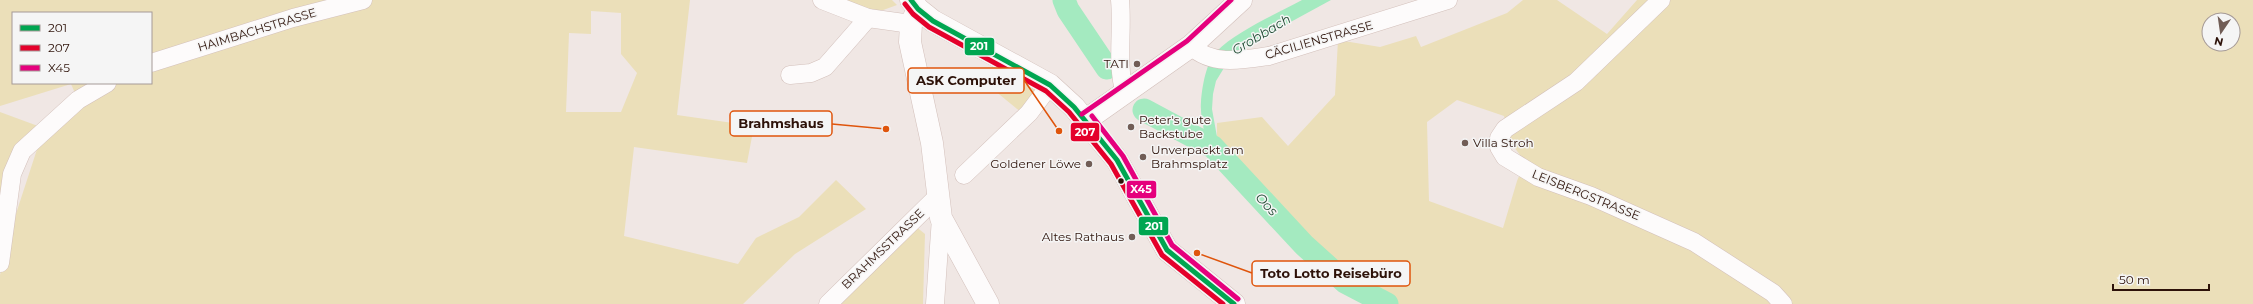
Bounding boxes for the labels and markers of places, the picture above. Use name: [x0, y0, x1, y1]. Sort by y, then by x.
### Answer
place label: TATI: [1104, 56, 1129, 71]
marker: TATI: [1132, 59, 1142, 69]
callout: ASK Computer: [908, 68, 1024, 93]
callout: Brahmshaus: [730, 111, 832, 136]
place label: Peter's gute Backstube: [1139, 112, 1211, 141]
marker: Peter's gute Backstube: [1126, 122, 1136, 132]
place label: Villa Stroh: [1473, 135, 1534, 150]
marker: Villa Stroh: [1460, 138, 1470, 148]
place label: Unverpackt am Brahmsplatz: [1151, 142, 1244, 171]
marker: Unverpackt am Brahmsplatz: [1138, 152, 1148, 162]
place label: Goldener Löwe: [990, 156, 1081, 171]
marker: Goldener Löwe: [1084, 159, 1094, 169]
unlabelled marker: [1116, 176, 1126, 186]
place label: Altes Rathaus: [1042, 229, 1124, 244]
marker: Altes Rathaus: [1127, 232, 1137, 242]
callout: Toto Lotto Reisebüro: [1252, 261, 1410, 286]

